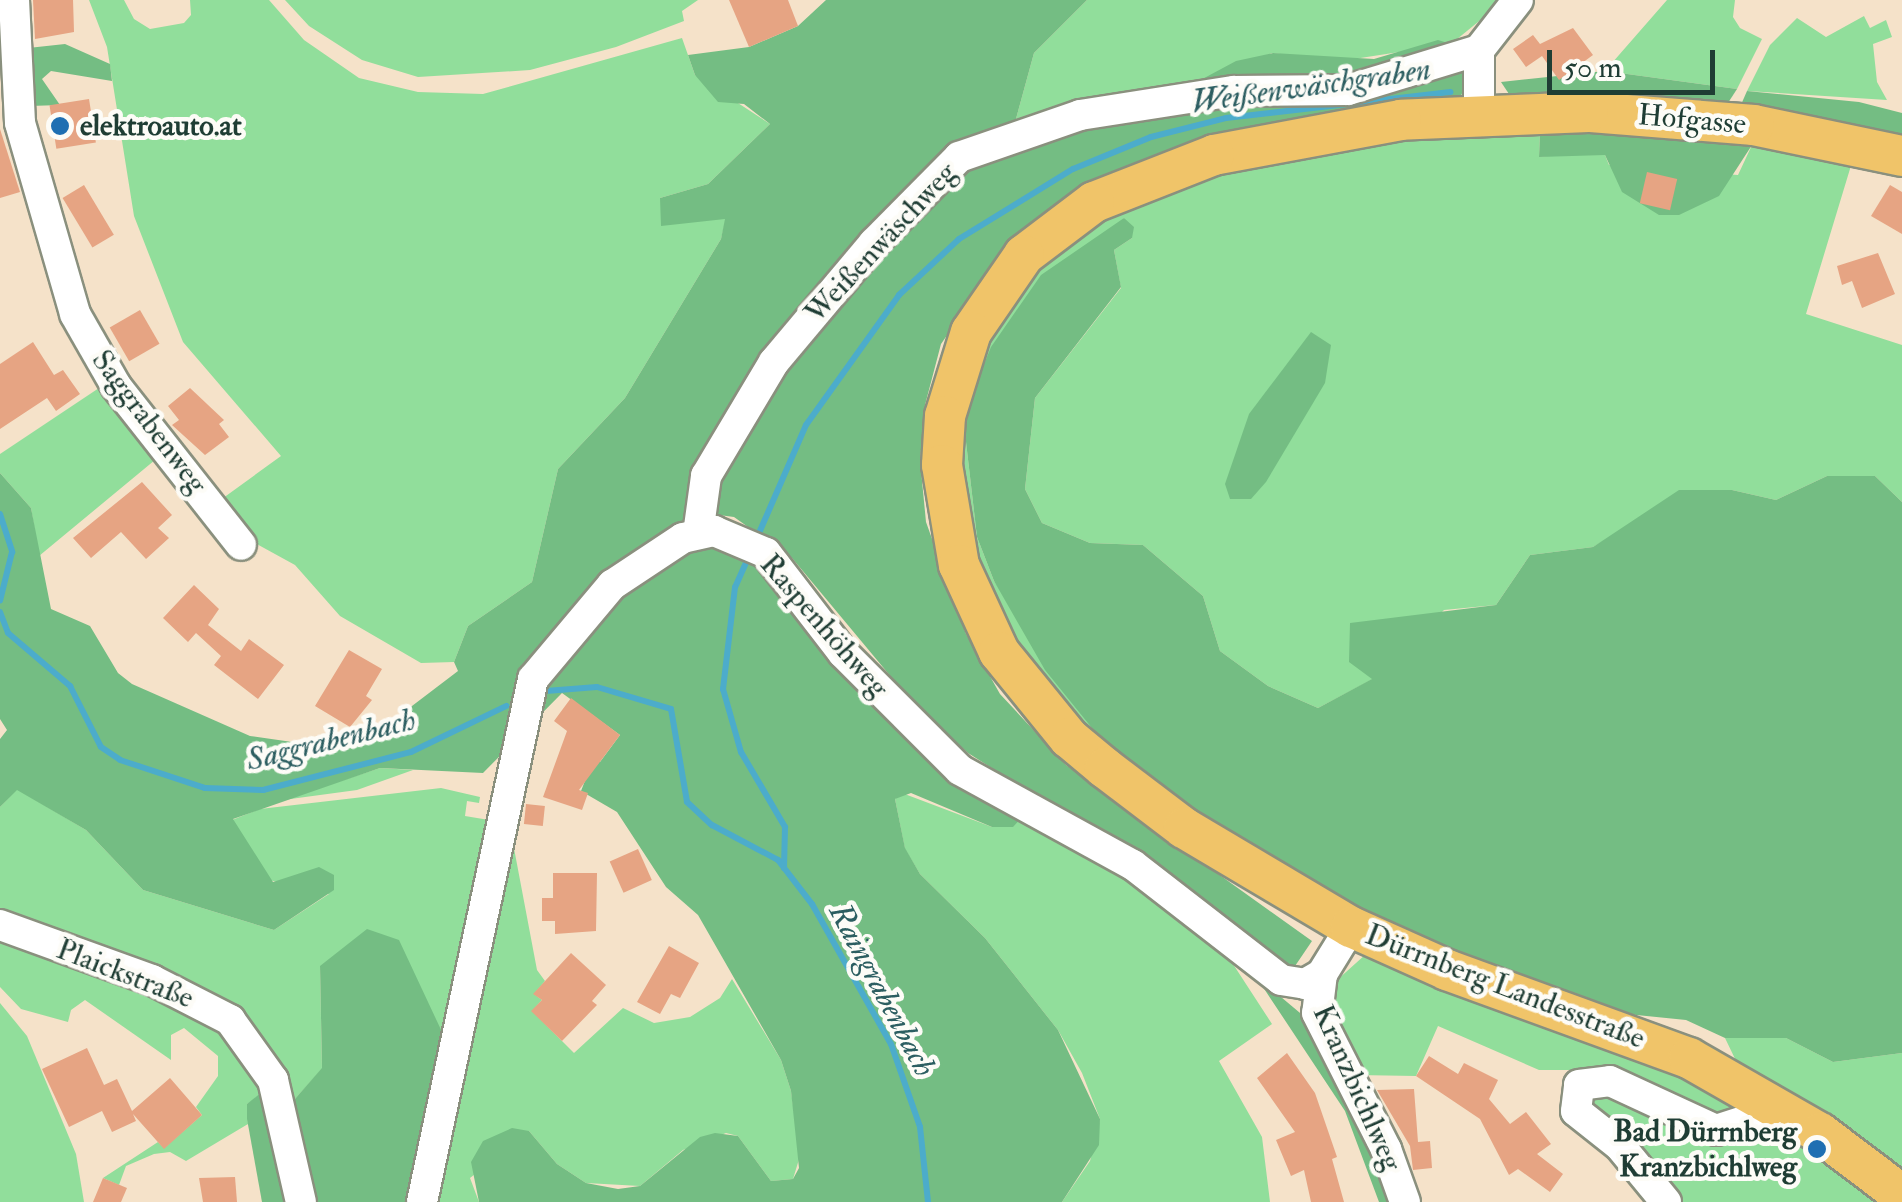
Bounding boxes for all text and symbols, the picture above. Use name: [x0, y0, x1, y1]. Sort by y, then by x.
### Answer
scale bar: [1552, 30, 1720, 92]
text: 50 m: [1564, 49, 1622, 86]
water label: Weißenwäschgraben: [1189, 50, 1433, 122]
street label: Hofgasse: [1636, 97, 1748, 143]
place label: elektroauto.at: [80, 108, 242, 144]
marker: elektroauto.at: [49, 115, 71, 137]
street label: Weißenwäschweg: [797, 155, 965, 331]
street label: Saggrabenweg: [83, 343, 215, 501]
street label: Raspenhöhweg: [752, 547, 896, 705]
water label: Saggrabenbach: [242, 700, 420, 780]
water label: Raingrabenbach: [820, 897, 944, 1083]
street label: Dürrnberg Landesstraße: [1360, 917, 1650, 1057]
street label: Plaickstraße: [51, 931, 199, 1017]
street label: Kranzbichlweg: [1304, 999, 1410, 1177]
place label: Bad Dürrnberg Kranzbichlweg: [1613, 1114, 1797, 1184]
marker: Bad Dürrnberg Kranzbichlweg: [1806, 1138, 1828, 1160]

